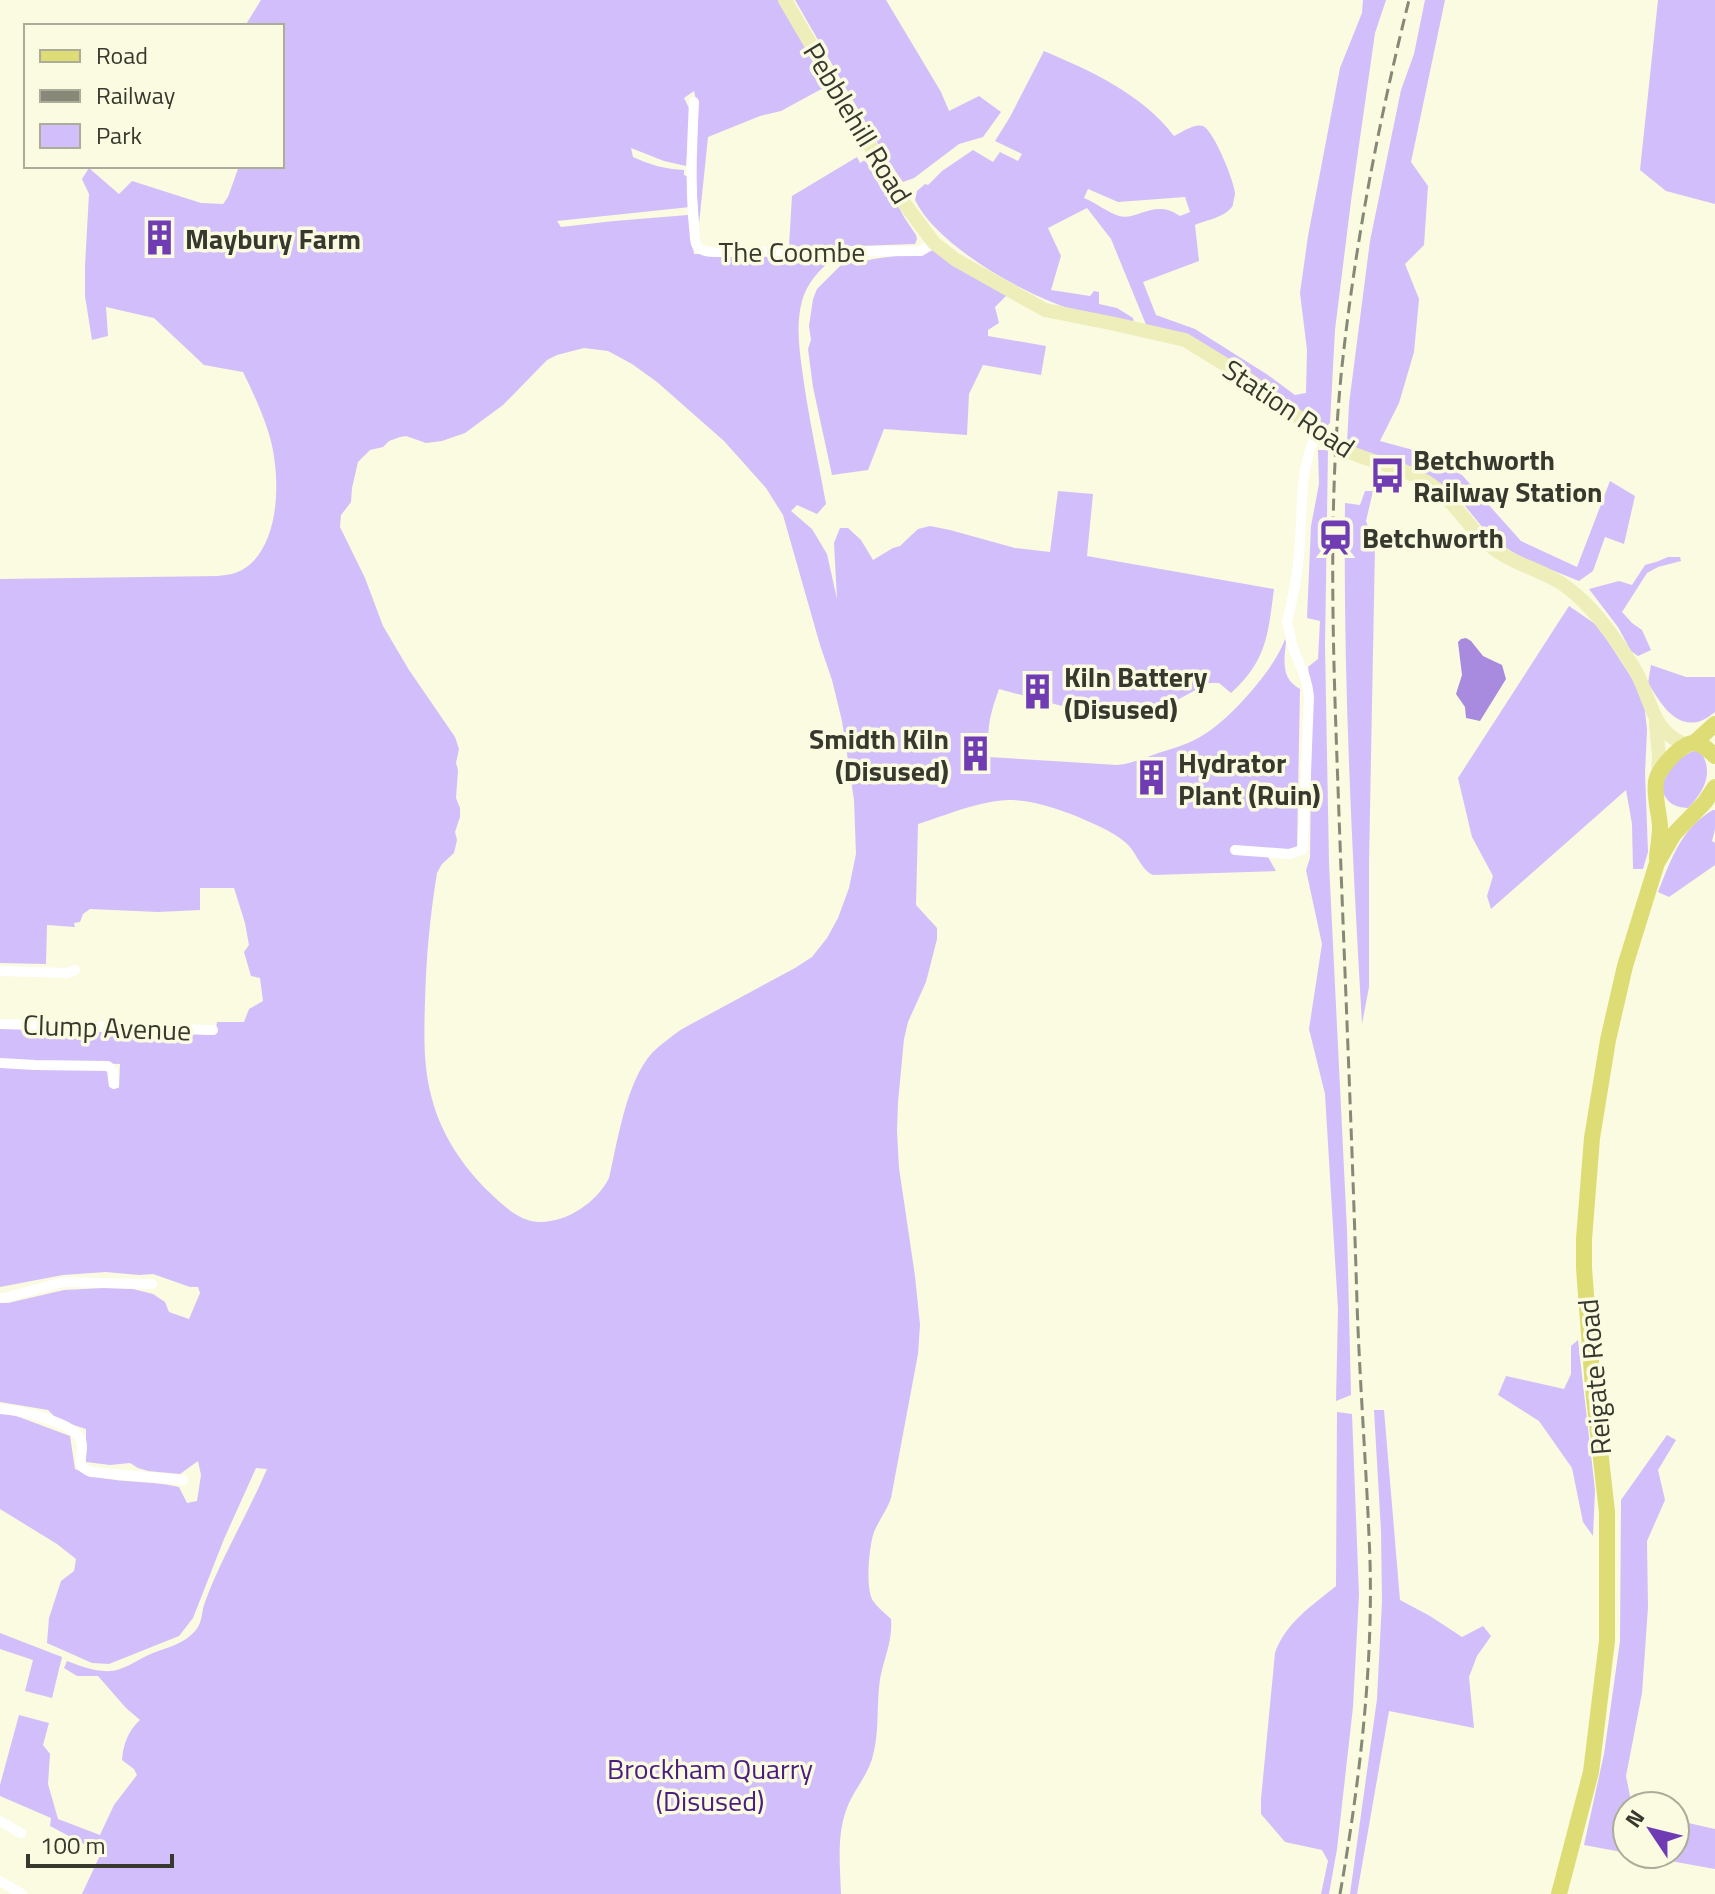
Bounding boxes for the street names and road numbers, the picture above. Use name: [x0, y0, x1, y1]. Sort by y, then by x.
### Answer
street label: Pebblehill Road: [793, 34, 923, 212]
street label: The Coombe: [719, 230, 865, 273]
street label: Station Road: [1214, 348, 1364, 468]
street label: Clump Avenue: [22, 1003, 192, 1051]
street label: Reigate Road: [1566, 1297, 1622, 1457]

